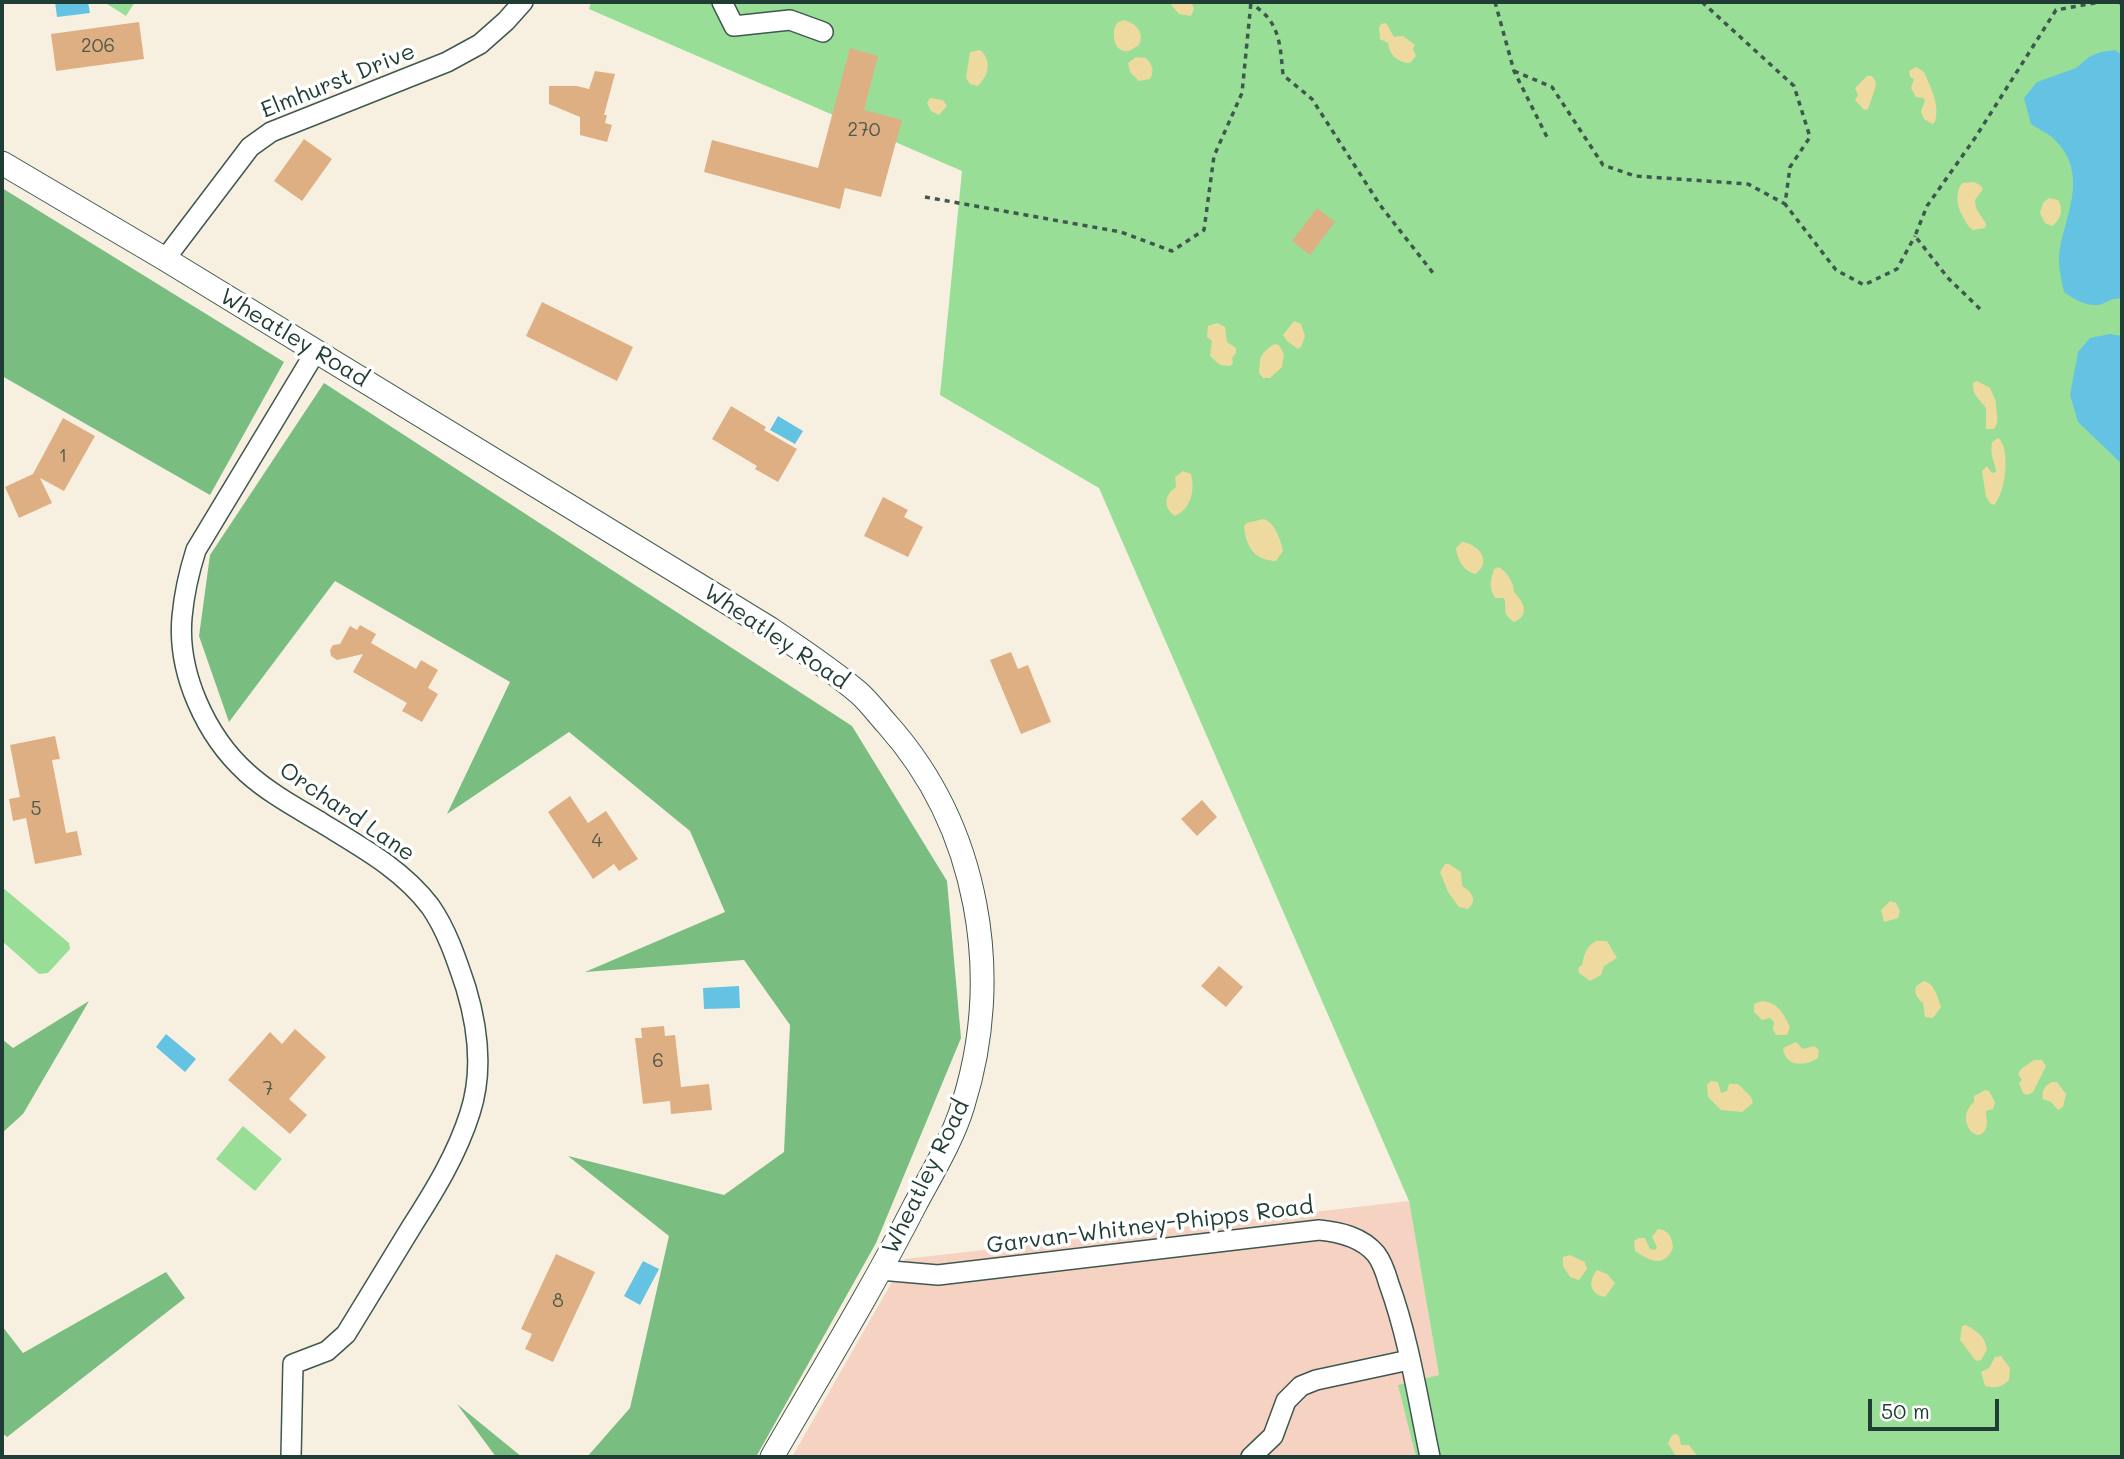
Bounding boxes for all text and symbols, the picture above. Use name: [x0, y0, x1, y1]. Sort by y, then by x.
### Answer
house number: 206: [81, 35, 115, 57]
street label: Elmhurst Drive: [257, 38, 419, 124]
house number: 270: [848, 119, 880, 141]
street label: Wheatley Road: [215, 283, 373, 393]
house number: 1: [59, 445, 67, 467]
street label: Wheatley Road: [698, 578, 854, 696]
street label: Orchard Lane: [274, 757, 420, 867]
house number: 5: [30, 798, 42, 820]
house number: 4: [591, 830, 603, 852]
house number: 6: [652, 1050, 664, 1072]
house number: 7: [263, 1078, 273, 1100]
street label: Wheatley Road: [877, 1095, 975, 1259]
street label: Garvan-Whitney-Phipps Road: [985, 1192, 1315, 1260]
house number: 8: [552, 1290, 564, 1312]
scale bar: [1872, 1386, 2003, 1430]
text: 50 m: [1881, 1397, 1930, 1424]

